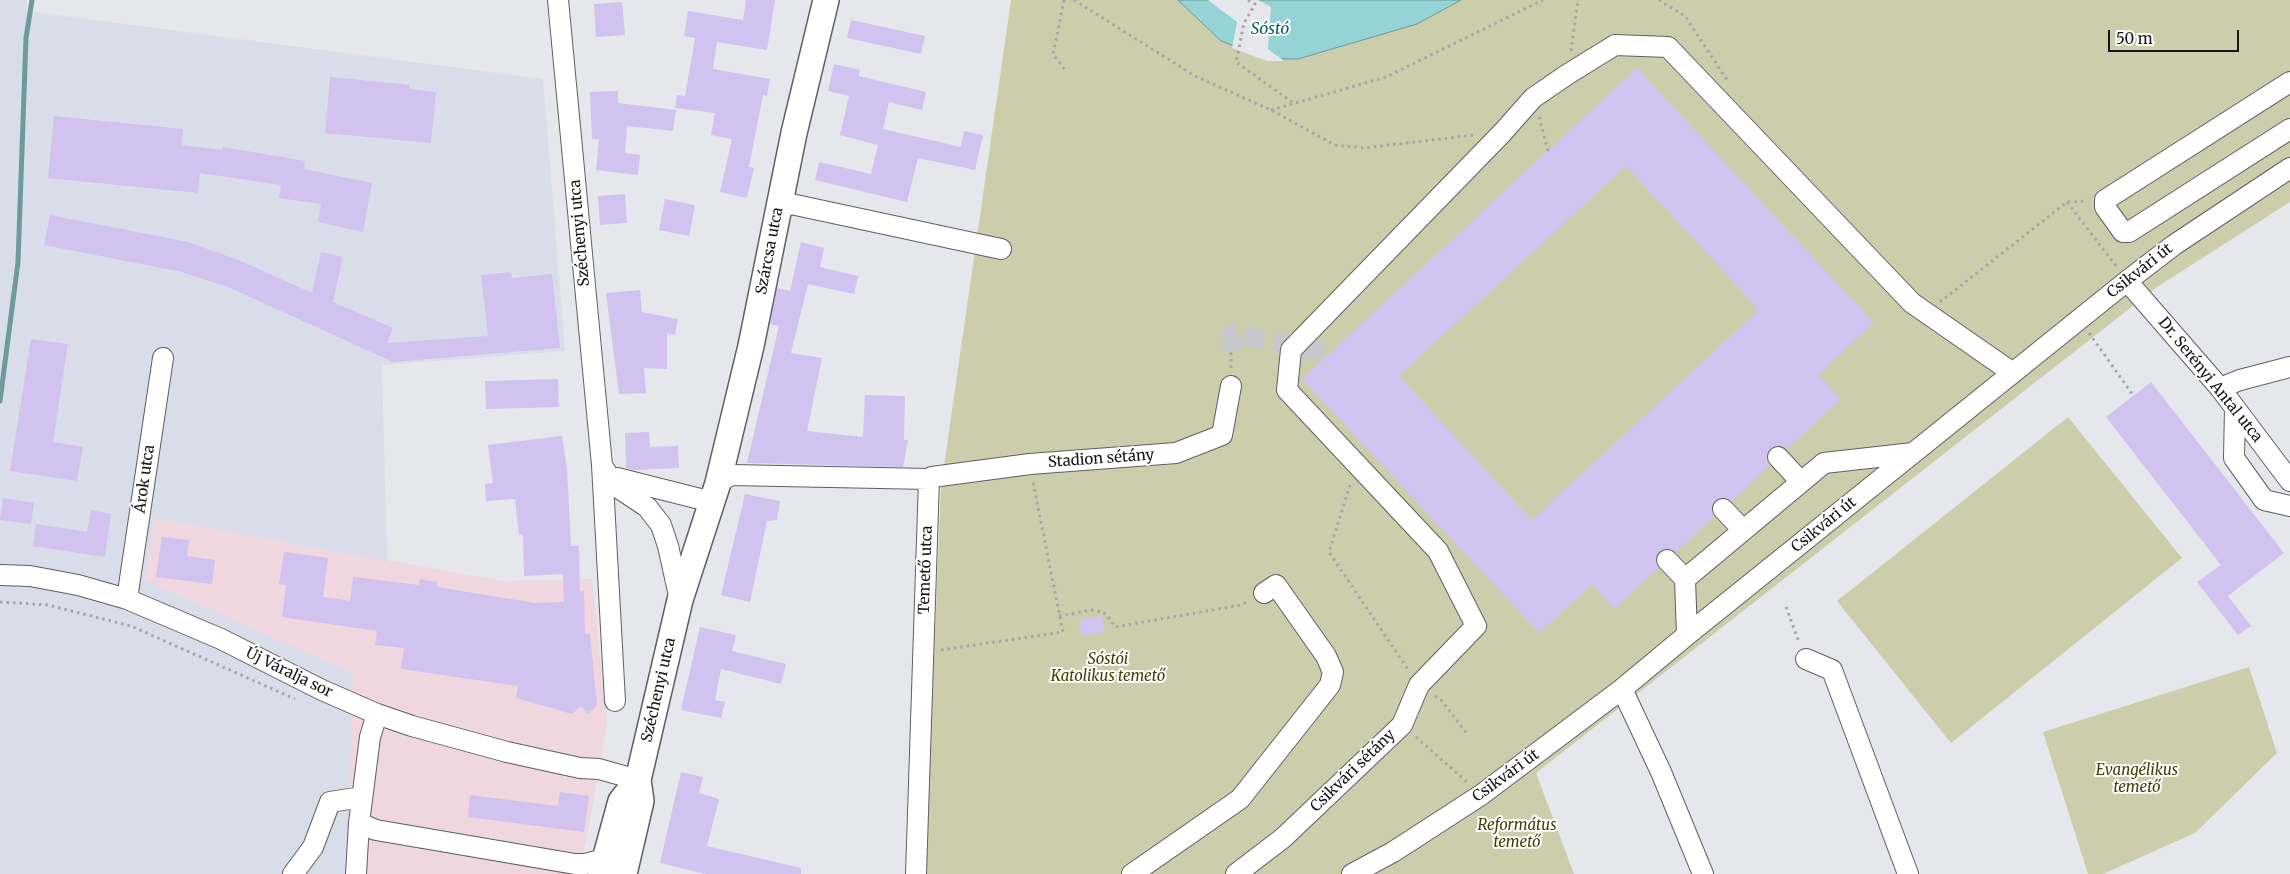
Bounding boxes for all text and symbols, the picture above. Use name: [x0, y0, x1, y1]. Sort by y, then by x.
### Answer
water label: Sóstó: [1251, 19, 1289, 39]
scale bar: [2110, 20, 2241, 52]
text: 50 m: [2116, 29, 2153, 48]
street label: Széchenyi utca: [566, 179, 594, 287]
street label: Szárcsa utca: [753, 206, 787, 296]
street label: Csikvári út: [2104, 240, 2176, 302]
street label: Dr. Serényi Antal utca: [2154, 314, 2266, 446]
street label: Árok utca: [131, 444, 159, 514]
street label: Stadion sétány: [1047, 446, 1155, 472]
street label: Csikvári út: [1788, 493, 1860, 557]
street label: Temető utca: [915, 525, 937, 615]
street label: Széchenyi utca: [638, 636, 680, 744]
street label: Új Váralja sor: [243, 644, 335, 702]
park label: Sóstói Katolikus temető: [1051, 651, 1165, 686]
street label: Csikvári sétány: [1307, 726, 1399, 816]
street label: Csikvári út: [1469, 746, 1543, 806]
park label: Evangélikus temető: [2096, 762, 2178, 797]
park label: Református temető: [1477, 817, 1557, 852]

